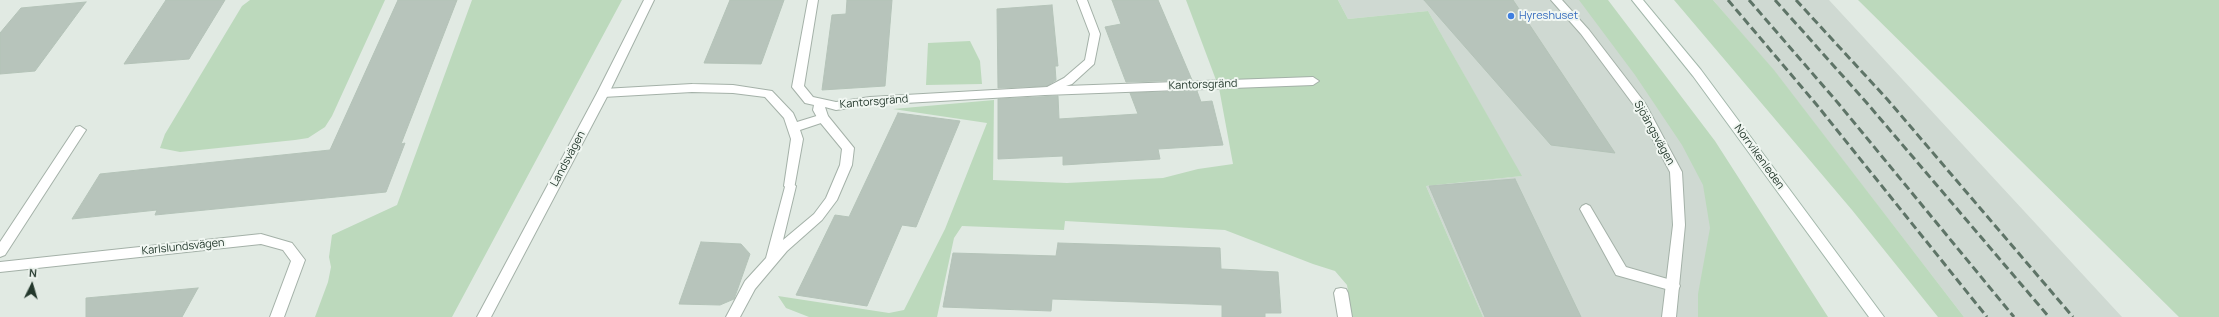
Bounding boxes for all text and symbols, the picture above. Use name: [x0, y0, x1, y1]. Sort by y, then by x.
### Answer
place label: Hyreshuset: [1519, 9, 1578, 23]
marker: Hyreshuset: [1506, 11, 1516, 21]
street label: Kantorsgränd: [1168, 77, 1238, 93]
street label: Kantorsgränd: [839, 92, 909, 112]
street label: Sjöängsvägen: [1631, 99, 1677, 167]
street label: Norrvikenleden: [1731, 122, 1787, 192]
street label: Landsvägen: [548, 129, 588, 189]
street label: Karlslundsvägen: [141, 236, 225, 258]
north arrow: [12, 265, 52, 305]
text: N: [28, 265, 38, 280]

